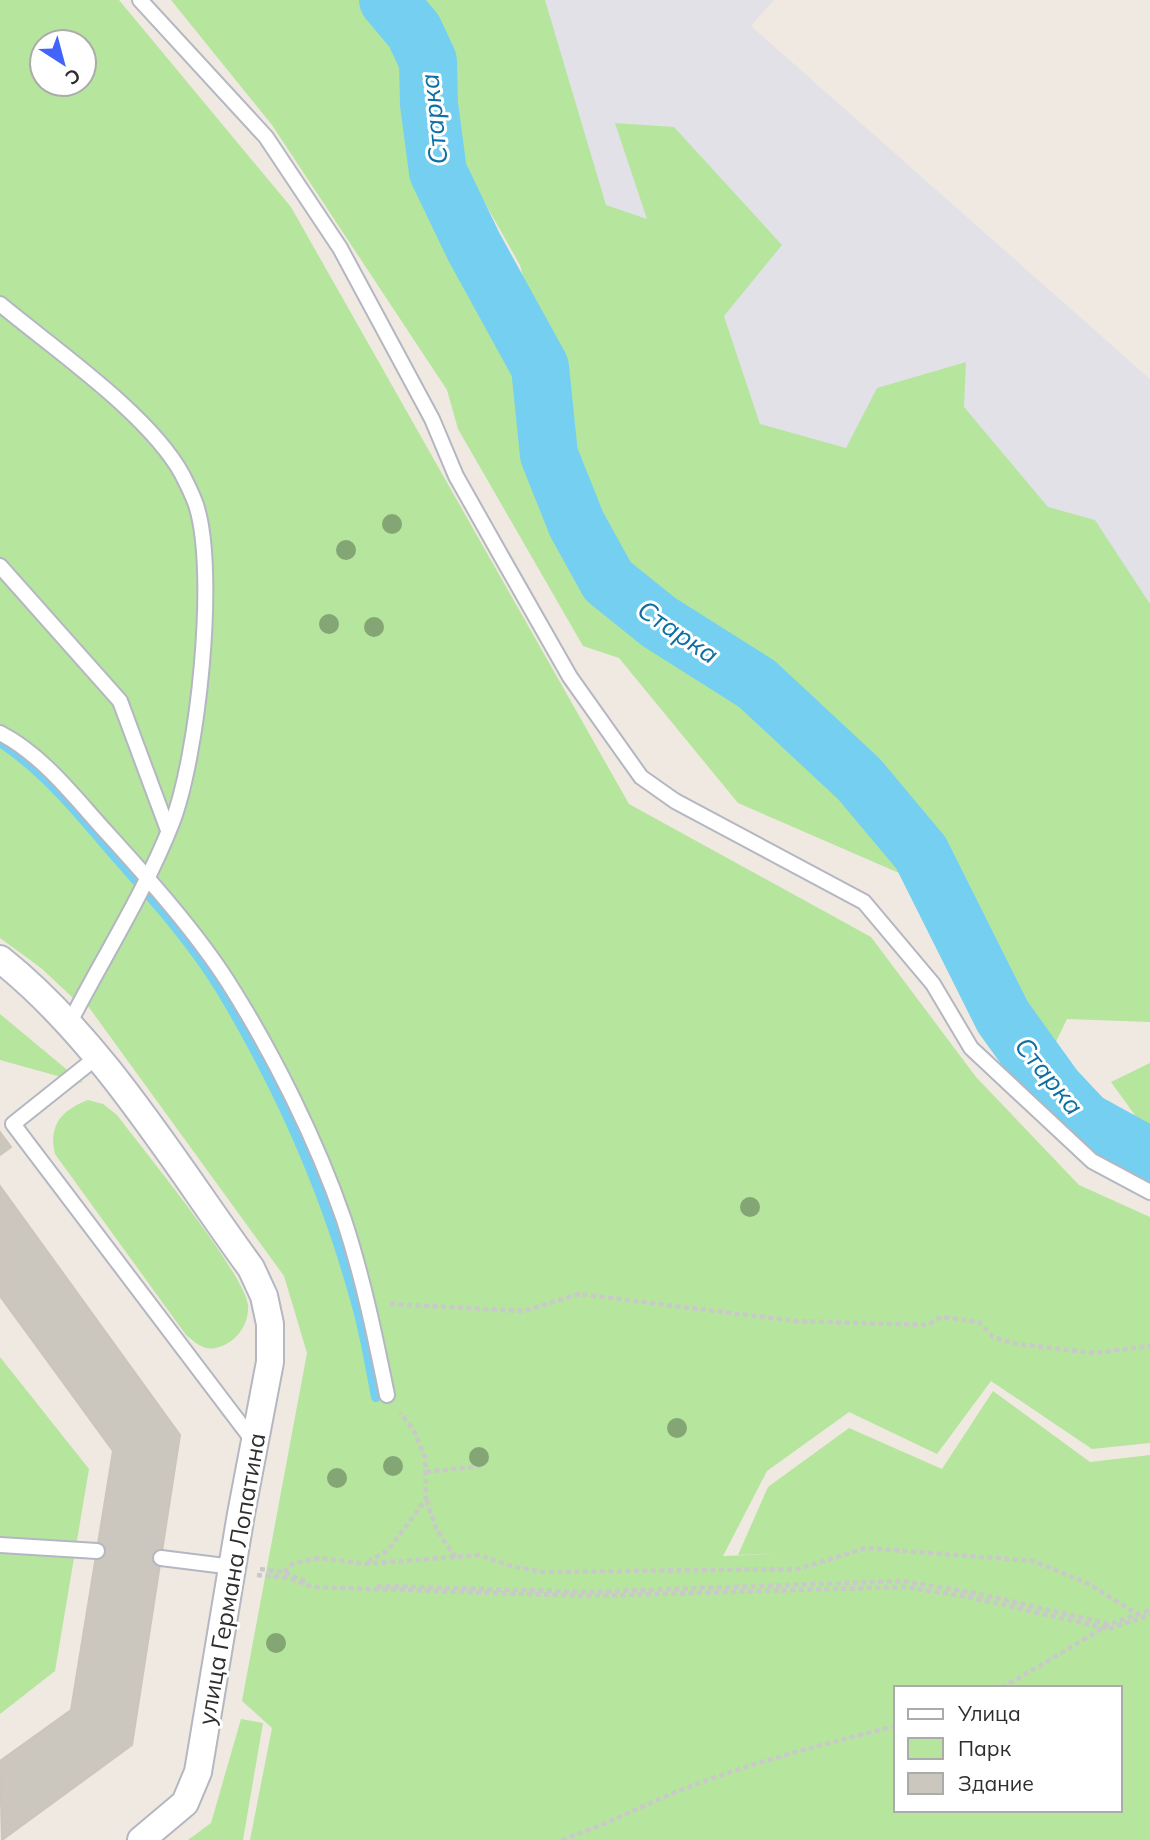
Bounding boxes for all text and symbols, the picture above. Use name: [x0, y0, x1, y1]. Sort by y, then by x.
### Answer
north arrow: [28, 28, 98, 98]
text: С: [61, 63, 85, 90]
water label: Старка: [412, 72, 455, 166]
water label: Старка: [631, 592, 725, 671]
water label: Старка: [1008, 1030, 1091, 1122]
street label: улица Германа Лопатина: [191, 1430, 271, 1727]
legend: [894, 1686, 1122, 1812]
text: Улица: [957, 1700, 1021, 1726]
text: Парк: [958, 1735, 1012, 1761]
text: Здание: [958, 1770, 1034, 1796]

